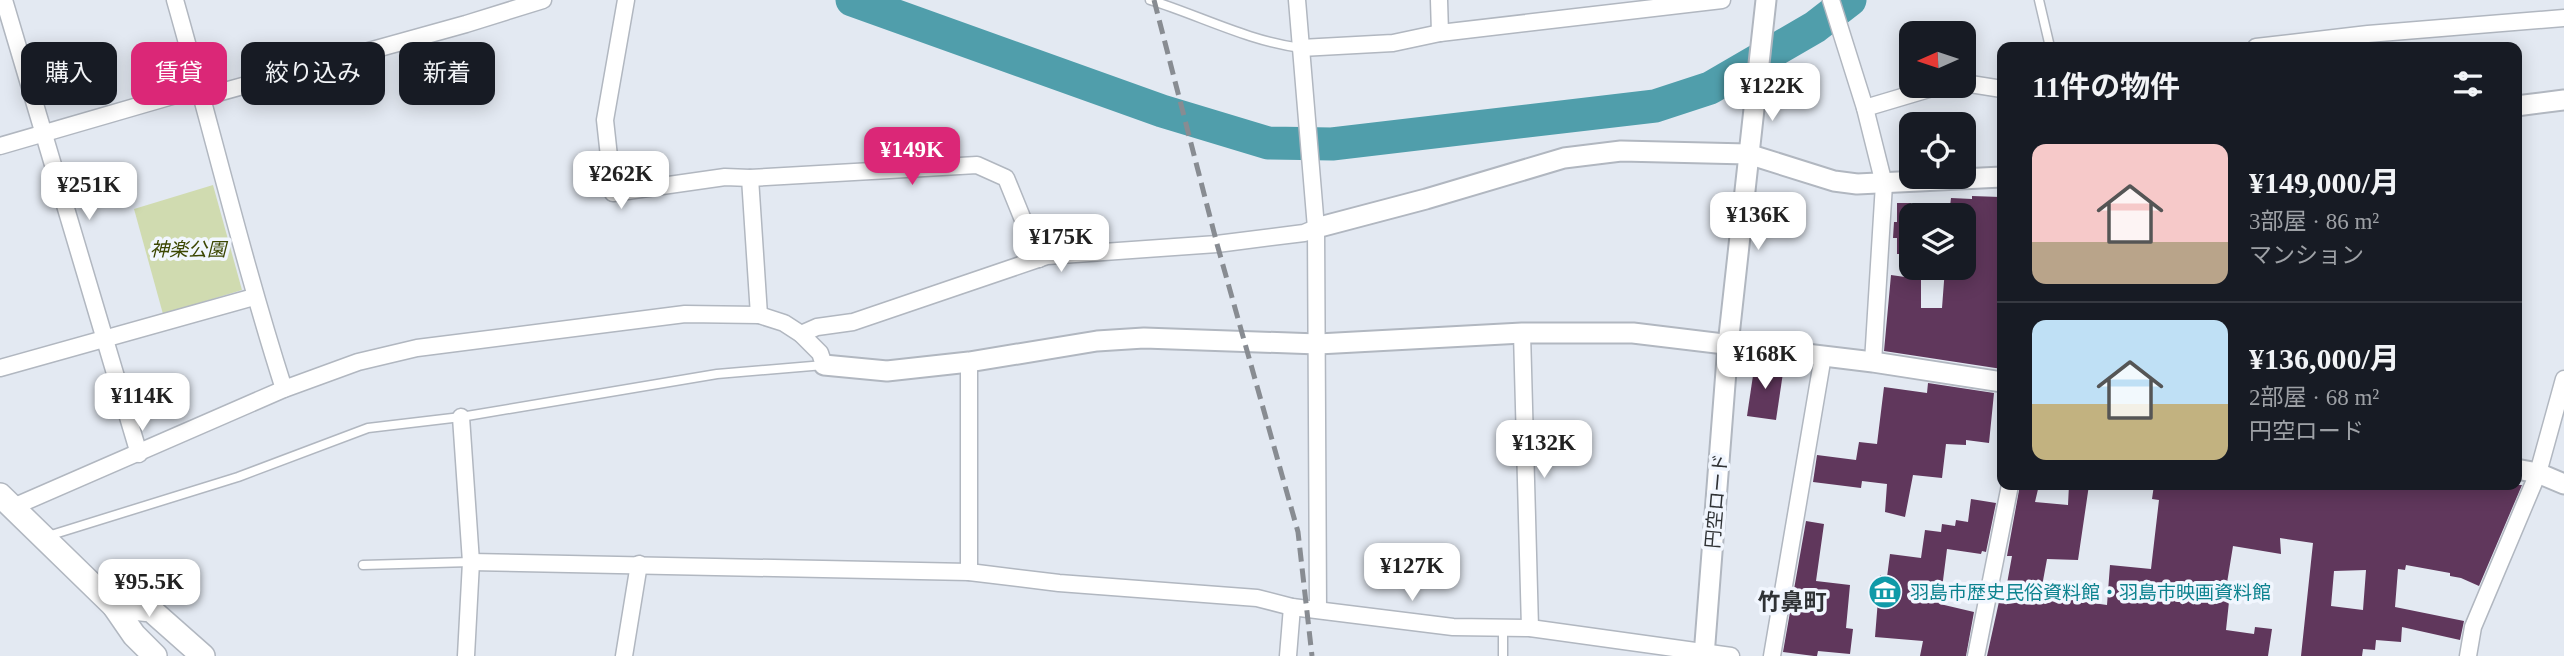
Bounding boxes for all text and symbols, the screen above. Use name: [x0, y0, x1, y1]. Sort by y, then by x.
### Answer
north arrow: [1899, 21, 1976, 98]
map controls: [1899, 21, 1976, 280]
chip: 購入: [21, 42, 117, 105]
chip: 賃貸: [131, 42, 227, 105]
chip: 絞り込み: [241, 42, 385, 105]
chip: 新着: [399, 42, 495, 105]
pin: ¥122K: [1723, 64, 1821, 123]
icon: filters: [2449, 65, 2487, 103]
text: 11件の物件: [2032, 70, 2180, 103]
text: ¥122K: [1740, 73, 1804, 98]
button: locate: [1899, 112, 1976, 189]
pin: ¥149K: [863, 128, 961, 187]
text: ¥149K: [880, 137, 944, 162]
pin: ¥262K: [572, 152, 670, 211]
text: ¥262K: [589, 161, 653, 186]
pin: ¥251K: [40, 162, 138, 222]
text: ¥149,000/月: [2249, 166, 2400, 199]
text: ¥251K: [57, 172, 121, 197]
icon: home: [2088, 172, 2172, 256]
pin: ¥136K: [1709, 192, 1807, 252]
text: ¥136K: [1726, 202, 1790, 227]
button: layers: [1899, 203, 1976, 280]
text: 3部屋 · 86 m²: [2249, 209, 2379, 234]
pin: ¥175K: [1012, 215, 1110, 274]
text: ¥175K: [1029, 224, 1093, 249]
park label: 神楽公園: [150, 239, 229, 260]
text: マンション: [2249, 243, 2364, 268]
pin: ¥168K: [1716, 332, 1814, 391]
text: ¥168K: [1733, 341, 1797, 366]
text: ¥136,000/月: [2249, 342, 2400, 375]
icon: home: [2088, 348, 2172, 432]
pin: ¥114K: [93, 374, 191, 433]
text: ¥114K: [111, 383, 173, 408]
text: 2部屋 · 68 m²: [2249, 385, 2379, 410]
text: 円空ロード: [2249, 419, 2364, 444]
pin: ¥132K: [1495, 420, 1593, 480]
text: ¥132K: [1512, 430, 1576, 455]
street label: 円空ロード: [1702, 453, 1731, 549]
pin: ¥127K: [1363, 544, 1461, 603]
text: ¥127K: [1380, 553, 1444, 578]
pin: ¥95.5K: [92, 560, 206, 619]
text: ¥95.5K: [114, 569, 184, 594]
museum icon: 羽島市歴史民俗資料館・羽島市映画資料館: [1866, 573, 1904, 611]
place label: 羽島市歴史民俗資料館・羽島市映画資料館: [1910, 582, 2271, 603]
district label: 竹鼻町: [1758, 590, 1827, 615]

